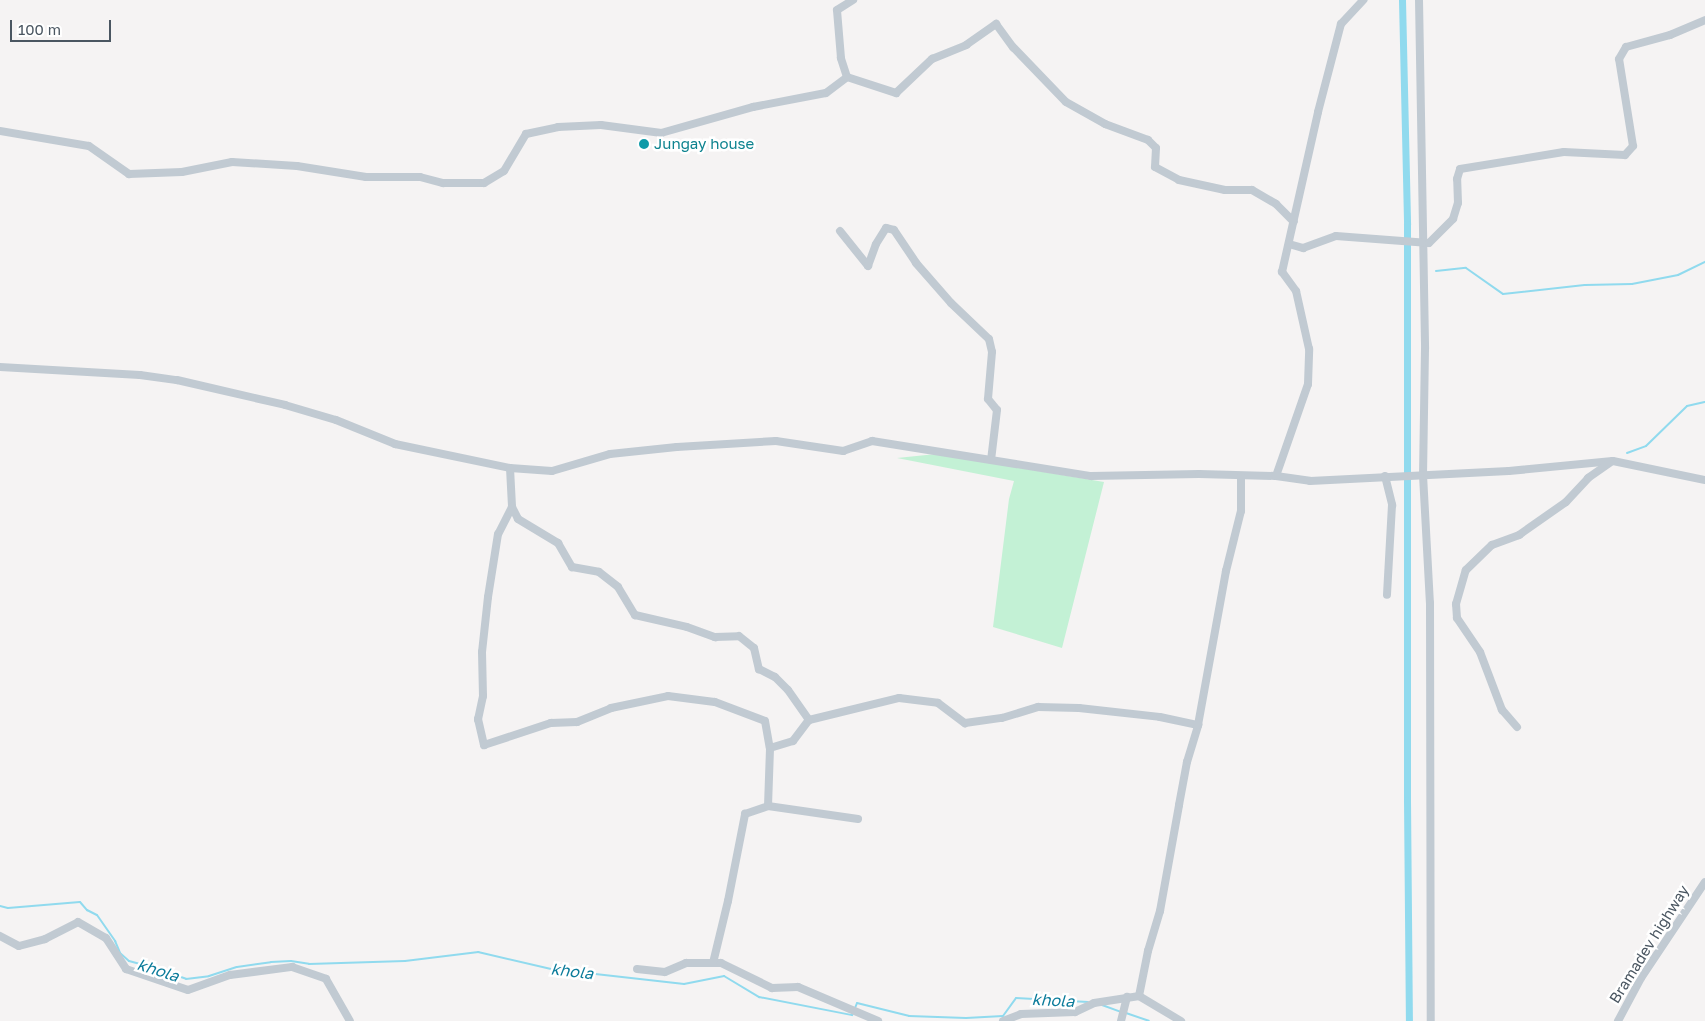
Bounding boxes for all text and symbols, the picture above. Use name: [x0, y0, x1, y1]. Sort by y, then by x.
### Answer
scale bar: [12, 10, 114, 42]
text: 100 m: [18, 20, 61, 38]
place label: Jungay house: [654, 135, 754, 153]
marker: Jungay house: [638, 138, 650, 150]
street label: Bramadev highway: [1605, 882, 1693, 1006]
water label: khola: [135, 954, 181, 986]
water label: khola: [550, 959, 594, 983]
water label: khola: [1031, 989, 1075, 1011]

